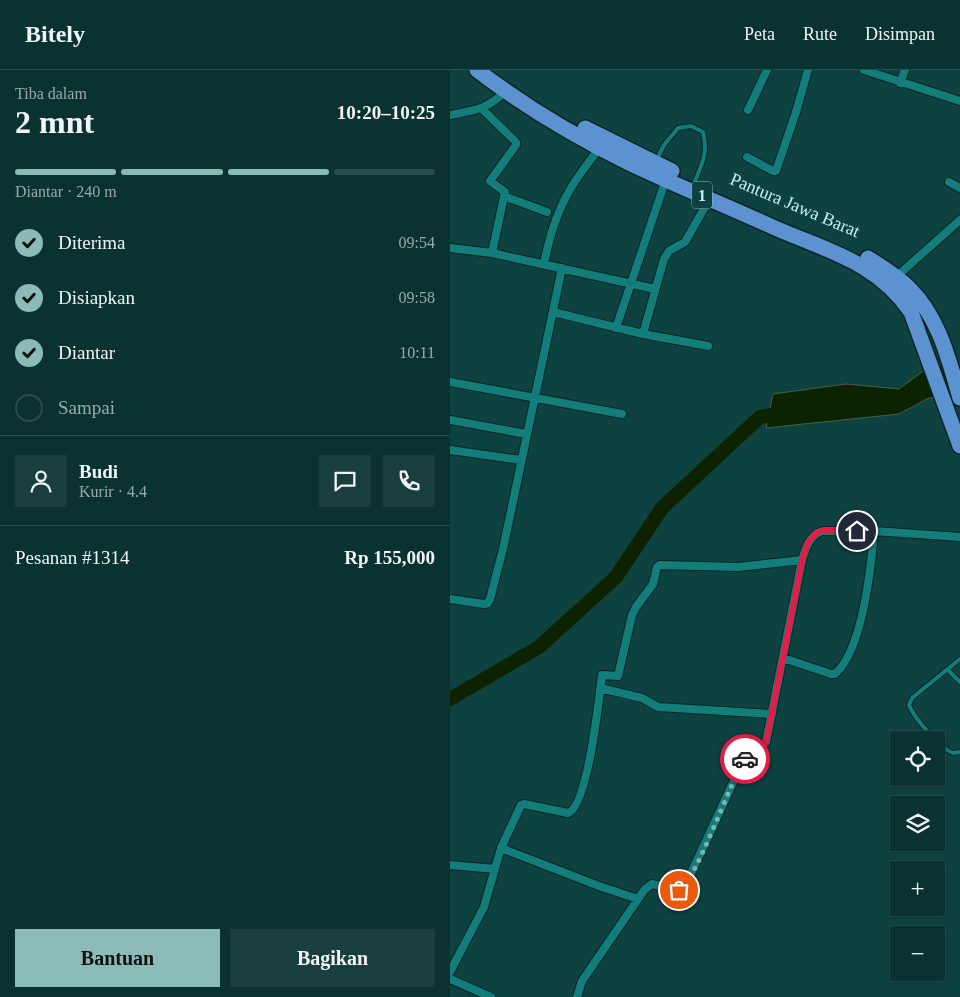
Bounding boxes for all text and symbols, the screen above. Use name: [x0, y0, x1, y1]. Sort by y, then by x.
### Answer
text: Bitely: [25, 21, 85, 47]
text: Peta: [744, 24, 775, 44]
text: Rute: [803, 24, 837, 44]
text: Disimpan: [865, 24, 935, 44]
text: Tiba dalam: [15, 85, 87, 102]
text: 10:20–10:25: [337, 102, 435, 123]
text: 2 mnt: [15, 104, 94, 140]
street label: Pantura Jawa Barat: [727, 169, 863, 241]
road number: 1: [692, 182, 712, 208]
text: Diantar · 240 m: [15, 183, 117, 200]
icon: check: [15, 229, 43, 257]
text: Diterima: [58, 232, 126, 253]
text: 09:54: [399, 234, 435, 251]
icon: check: [15, 284, 43, 312]
text: Disiapkan: [58, 287, 135, 308]
text: 09:58: [399, 289, 435, 306]
icon: check: [15, 339, 43, 367]
text: Diantar: [58, 342, 115, 363]
text: 10:11: [399, 344, 435, 361]
text: Sampai: [58, 397, 115, 418]
button: person: [15, 455, 67, 507]
button: chat: [319, 455, 371, 507]
button: phone: [383, 455, 435, 507]
text: Budi: [79, 461, 118, 482]
text: Kurir · 4.4: [79, 483, 147, 500]
pin: [836, 510, 878, 552]
icon: home: [843, 517, 871, 545]
text: Pesanan #1314: [15, 547, 130, 568]
text: Rp 155,000: [344, 547, 435, 568]
map controls: [890, 731, 945, 981]
button: locate: [890, 731, 945, 786]
courier: [720, 734, 770, 784]
icon: car: [731, 745, 759, 773]
button: layers: [890, 796, 945, 851]
button: +: [890, 861, 945, 916]
pin: [658, 869, 700, 911]
icon: bag: [665, 876, 693, 904]
button: −: [890, 926, 945, 981]
button: Bantuan: [15, 929, 220, 987]
button: Bagikan: [230, 929, 435, 987]

